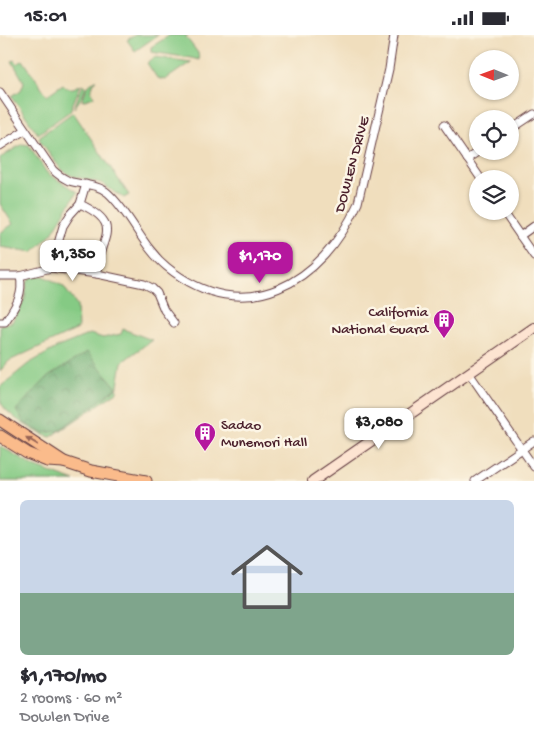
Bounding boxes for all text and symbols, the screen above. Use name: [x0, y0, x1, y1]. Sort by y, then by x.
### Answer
text: 15:01: [25, 6, 67, 29]
north arrow: [469, 50, 519, 100]
map controls: [469, 50, 519, 220]
button: locate: [469, 110, 519, 160]
street label: DOWLEN DRIVE: [331, 114, 375, 215]
button: layers: [469, 170, 519, 220]
pin: $1,350: [32, 239, 114, 282]
pin: $1,170: [219, 241, 301, 284]
text: $1,350: [51, 246, 95, 265]
text: $1,170: [239, 248, 281, 267]
place label: California National Guard: [331, 304, 429, 339]
building icon: California National Guard: [432, 308, 456, 339]
pin: $3,080: [338, 407, 420, 450]
text: $3,080: [355, 414, 403, 433]
place label: Sadao Munemori Hall: [221, 417, 307, 452]
building icon: Sadao Munemori Hall: [193, 421, 217, 452]
one-way arrow: [25, 437, 38, 446]
icon: home: [222, 532, 312, 622]
text: $1,170/mo: [20, 665, 107, 690]
text: 2 rooms · 60 m²: [20, 690, 122, 709]
text: Dowlen Drive: [20, 709, 109, 728]

